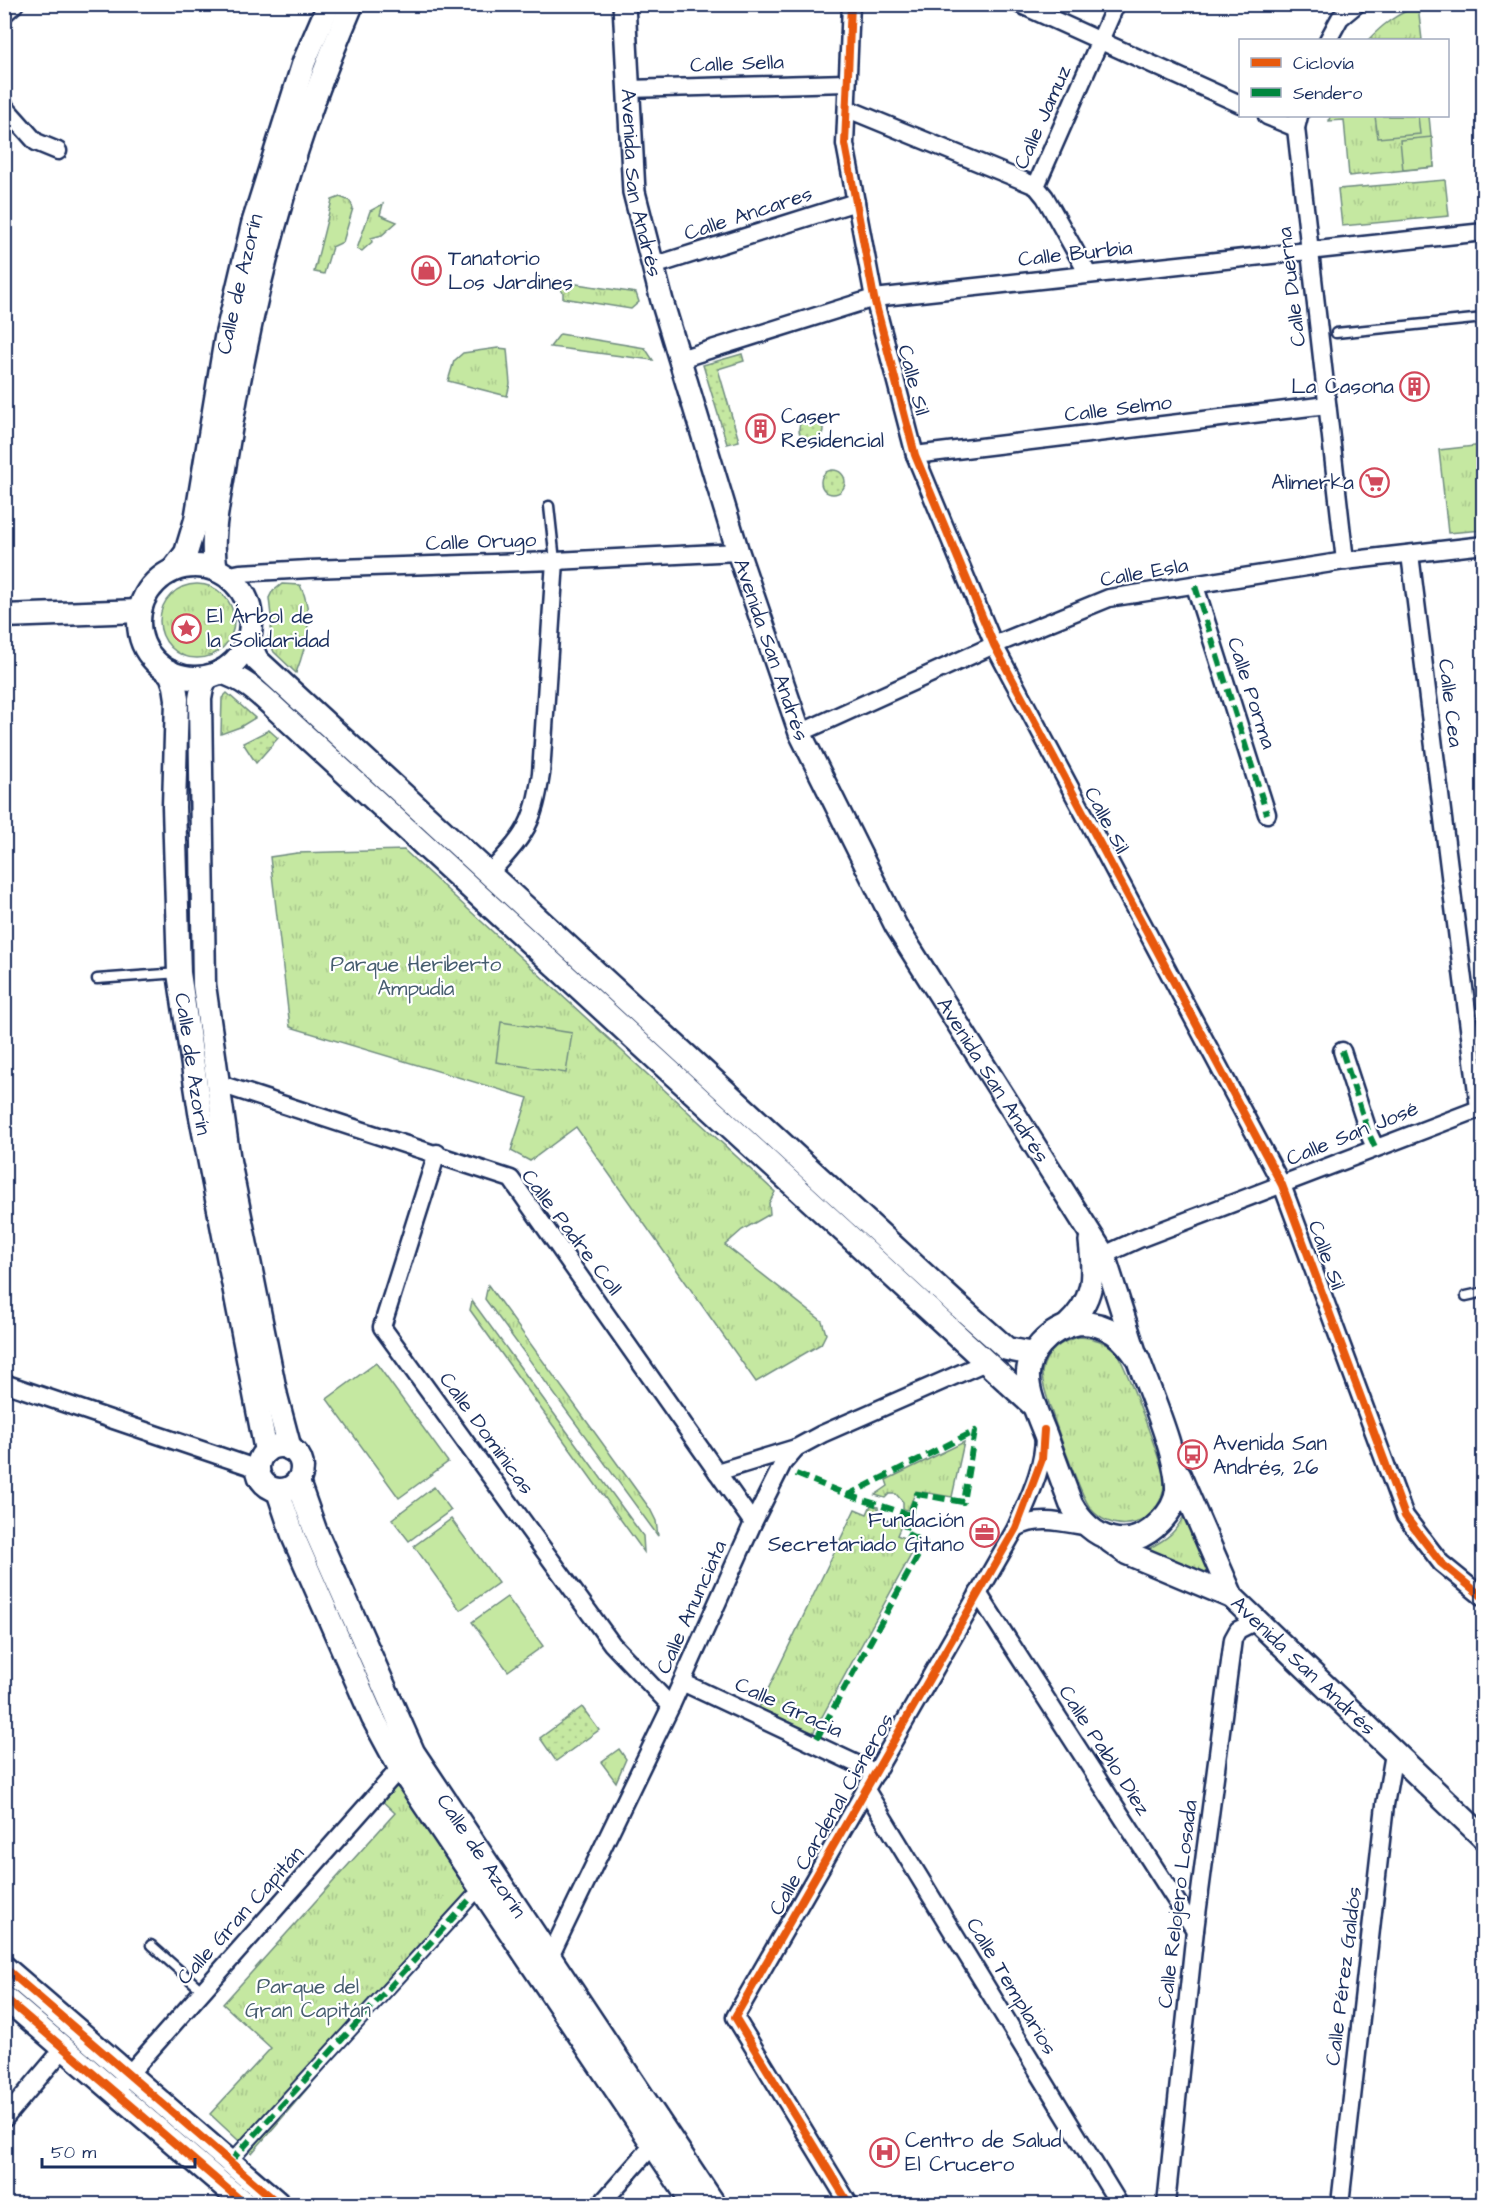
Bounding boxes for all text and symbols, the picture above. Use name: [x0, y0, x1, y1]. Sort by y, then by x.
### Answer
legend: [1239, 39, 1449, 117]
street label: Calle Sella: [690, 47, 785, 80]
text: Ciclovía: [1293, 51, 1354, 76]
street label: Calle Jamuz: [1007, 60, 1079, 174]
text: Sendero: [1293, 81, 1362, 106]
street label: Avenida San Andrés: [614, 88, 669, 280]
street label: Calle Ancares: [680, 179, 816, 248]
street label: Calle de Azorín: [210, 210, 270, 356]
street label: Calle Duerna: [1270, 225, 1313, 348]
street label: Calle Burbia: [1016, 233, 1134, 274]
place label: Tanatorio Los Jardines: [448, 244, 573, 297]
shop icon: Tanatorio Los Jardines: [411, 254, 443, 286]
street label: Calle Sil: [890, 342, 937, 419]
building icon: La Casona: [1399, 370, 1431, 402]
place label: La Casona: [1291, 372, 1394, 401]
street label: Calle Selmo: [1063, 387, 1174, 429]
place label: Caser Residencial: [781, 402, 884, 455]
building icon: Caser Residencial: [744, 412, 776, 444]
supermarket icon: Alimerka: [1359, 466, 1391, 498]
place label: Alimerka: [1271, 468, 1354, 497]
street label: Calle Orugo: [425, 525, 537, 560]
street label: Calle Esla: [1098, 550, 1191, 594]
street label: Avenida San Andrés: [726, 555, 816, 746]
place label: El Árbol de la Solidaridad: [207, 602, 330, 655]
place icon: El Árbol de la Solidaridad: [170, 612, 202, 644]
street label: Calle Porma: [1220, 634, 1283, 753]
street label: Calle Cea: [1431, 657, 1470, 749]
street label: Calle Sil: [1077, 782, 1136, 859]
park label: Parque Heriberto Ampudia: [331, 950, 502, 1004]
street label: Calle de Azorín: [167, 991, 218, 1137]
street label: Avenida San Andrés: [930, 992, 1056, 1168]
street label: Calle San José: [1282, 1094, 1422, 1173]
street label: Calle Padre Coll: [514, 1163, 629, 1301]
street label: Calle Sil: [1301, 1216, 1352, 1294]
street label: Calle Dominicas: [432, 1366, 541, 1501]
place label: Avenida San Andrés, 26: [1213, 1429, 1327, 1482]
bus stop icon: Avenida San Andrés, 26: [1176, 1439, 1208, 1471]
place label: Fundación Secretariado Gitano: [768, 1506, 964, 1559]
office icon: Fundación Secretariado Gitano: [969, 1516, 1001, 1548]
street label: Calle Anunciata: [649, 1536, 734, 1679]
street label: Avenida San Andrés: [1224, 1589, 1382, 1742]
street label: Calle Gracia: [730, 1670, 848, 1745]
street label: Calle Pablo Díez: [1052, 1680, 1158, 1822]
street label: Calle Cardenal Cisneros: [762, 1708, 901, 1920]
street label: Calle de Azorín: [430, 1788, 533, 1924]
street label: Calle Relojero Losada: [1150, 1798, 1205, 2010]
street label: Calle Gran Capitán: [170, 1840, 311, 1992]
street label: Calle Pérez Galdós: [1318, 1885, 1369, 2067]
street label: Calle Templarios: [958, 1912, 1064, 2061]
park label: Parque del Gran Capitán: [245, 1972, 371, 2026]
place label: Centro de Salud El Crucero: [905, 2126, 1062, 2179]
scale bar: [42, 2131, 195, 2169]
hospital icon: Centro de Salud El Crucero: [868, 2136, 900, 2168]
text: 50 m: [51, 2140, 96, 2165]

